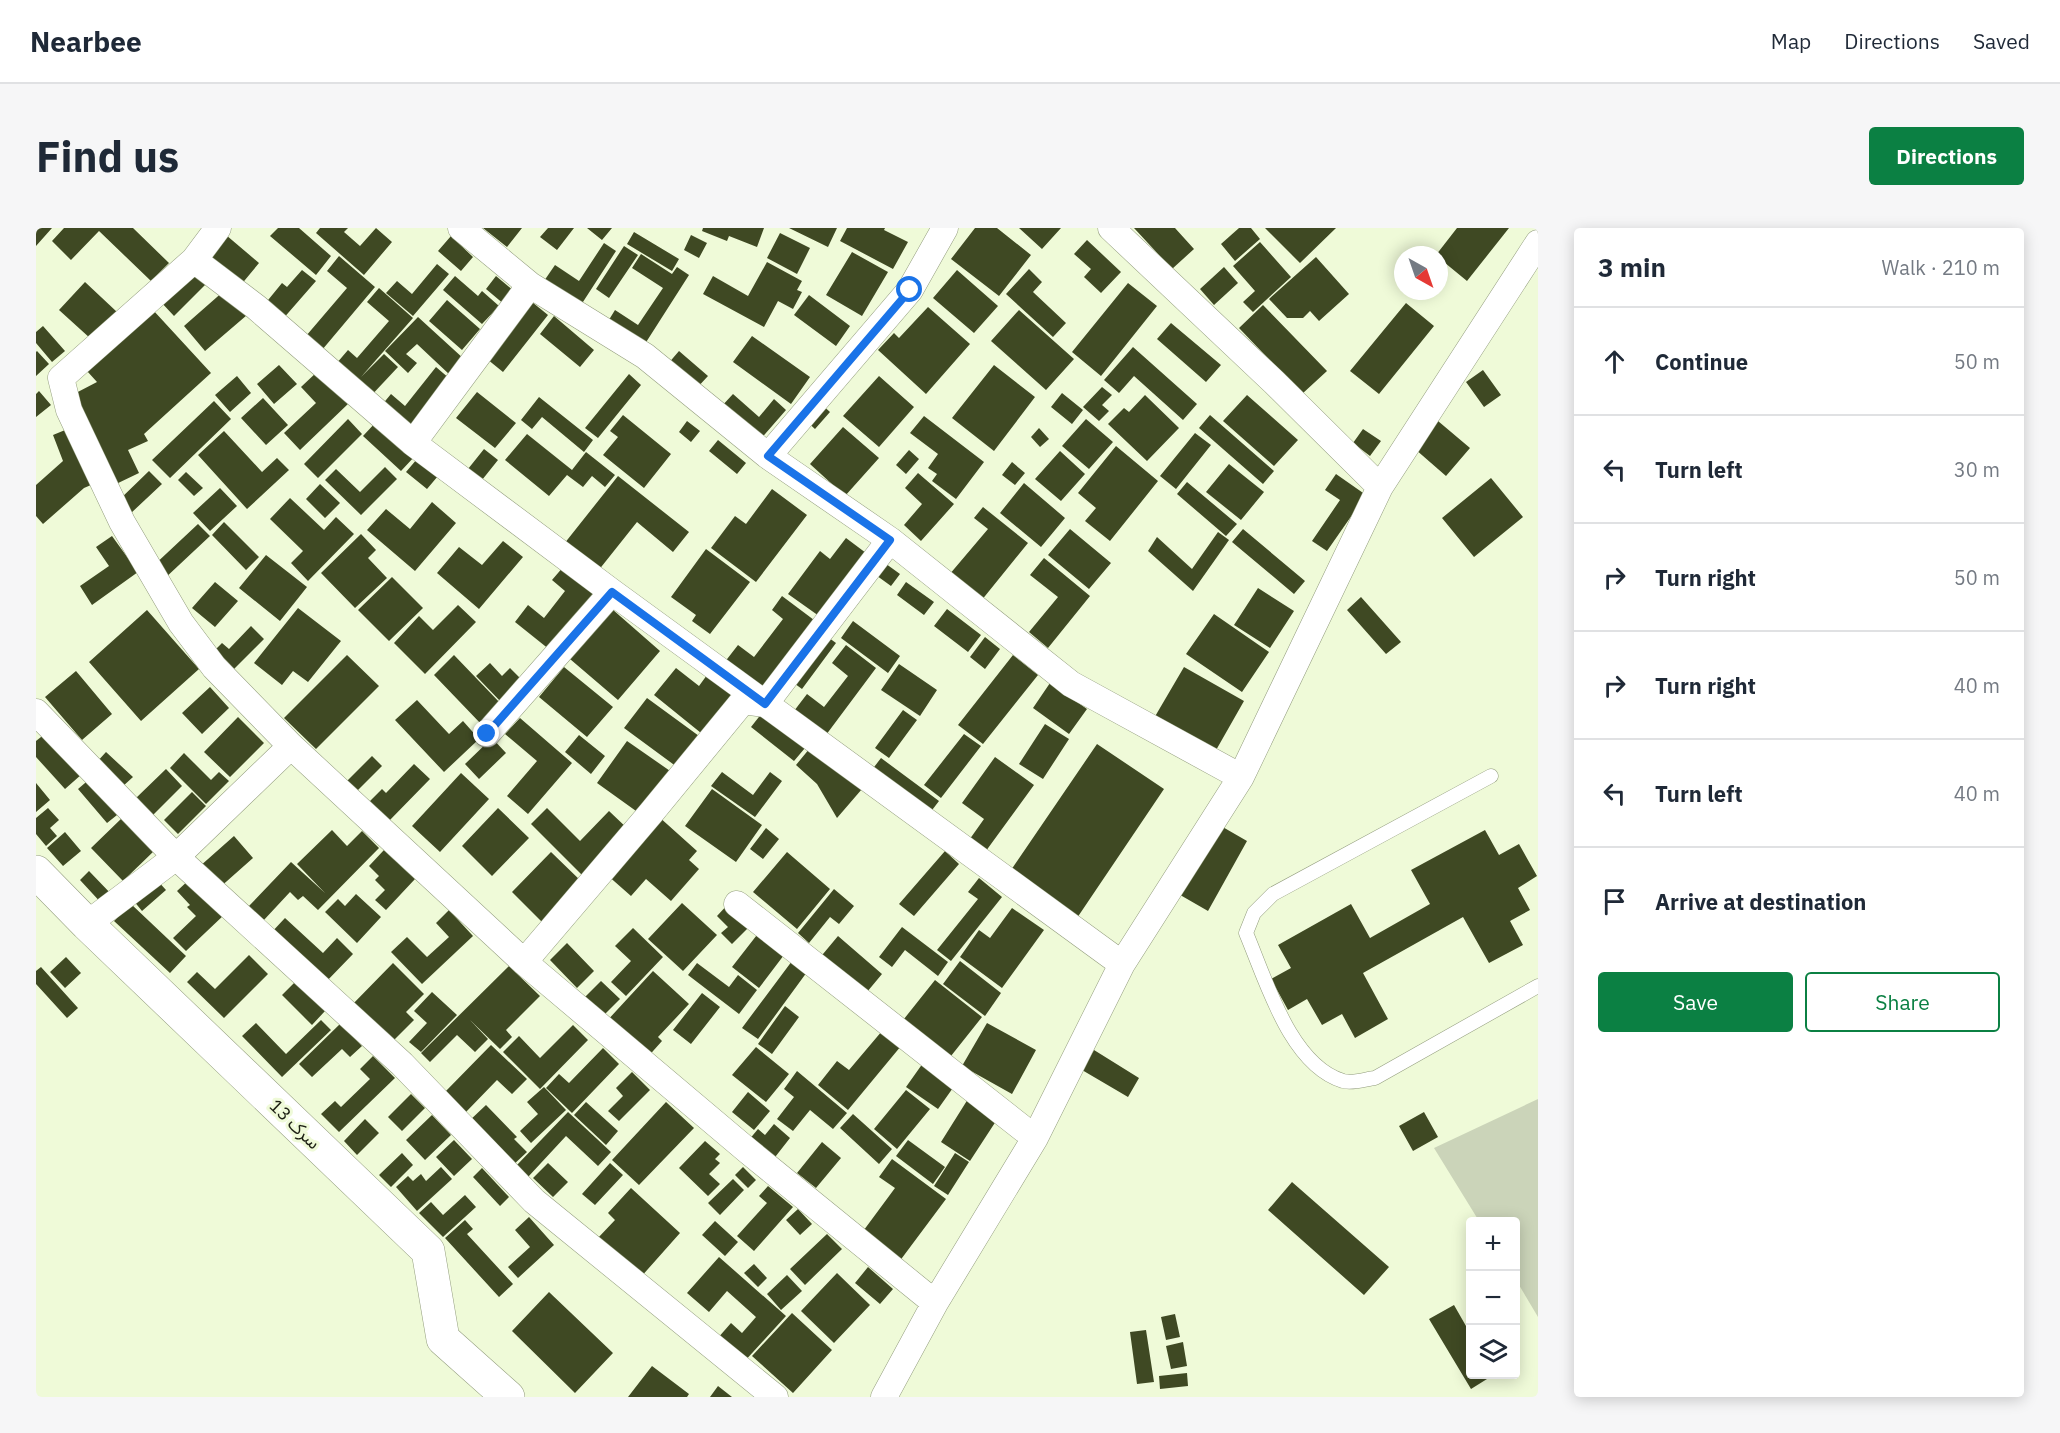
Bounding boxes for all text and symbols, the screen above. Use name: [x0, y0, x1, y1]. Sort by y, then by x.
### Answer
text: Nearbee: [30, 23, 142, 60]
text: Map: [1771, 27, 1811, 55]
text: Directions: [1844, 27, 1940, 55]
text: Saved: [1973, 27, 2030, 55]
button: Directions: [1869, 127, 2024, 185]
text: Find us: [36, 129, 179, 184]
north arrow: [1394, 246, 1448, 300]
text: 3 min: [1598, 250, 1666, 284]
text: Walk · 210 m: [1882, 254, 2000, 281]
route start: [896, 276, 922, 302]
icon: ahead: [1598, 345, 1631, 378]
text: Continue: [1655, 347, 1748, 376]
text: 50 m: [1954, 348, 2000, 375]
icon: left: [1598, 453, 1631, 486]
text: Turn left: [1655, 455, 1743, 484]
text: 30 m: [1954, 456, 2000, 483]
icon: right: [1598, 561, 1631, 594]
text: Turn right: [1655, 563, 1756, 592]
text: 50 m: [1954, 564, 2000, 591]
icon: right: [1598, 669, 1631, 702]
text: Turn right: [1655, 671, 1756, 700]
text: 40 m: [1954, 672, 2000, 699]
route end: [473, 720, 499, 746]
icon: left: [1598, 777, 1631, 810]
text: Turn left: [1655, 779, 1743, 808]
text: 40 m: [1954, 780, 2000, 807]
icon: arrive: [1598, 885, 1631, 918]
text: Arrive at destination: [1655, 887, 1866, 916]
button: Save: [1598, 972, 1793, 1032]
button: Share: [1805, 972, 2000, 1032]
street label: سرک 13: [265, 1094, 325, 1154]
map controls: [1466, 1217, 1520, 1379]
button: +: [1466, 1217, 1520, 1271]
button: −: [1466, 1271, 1520, 1325]
button: layers: [1466, 1325, 1520, 1379]

